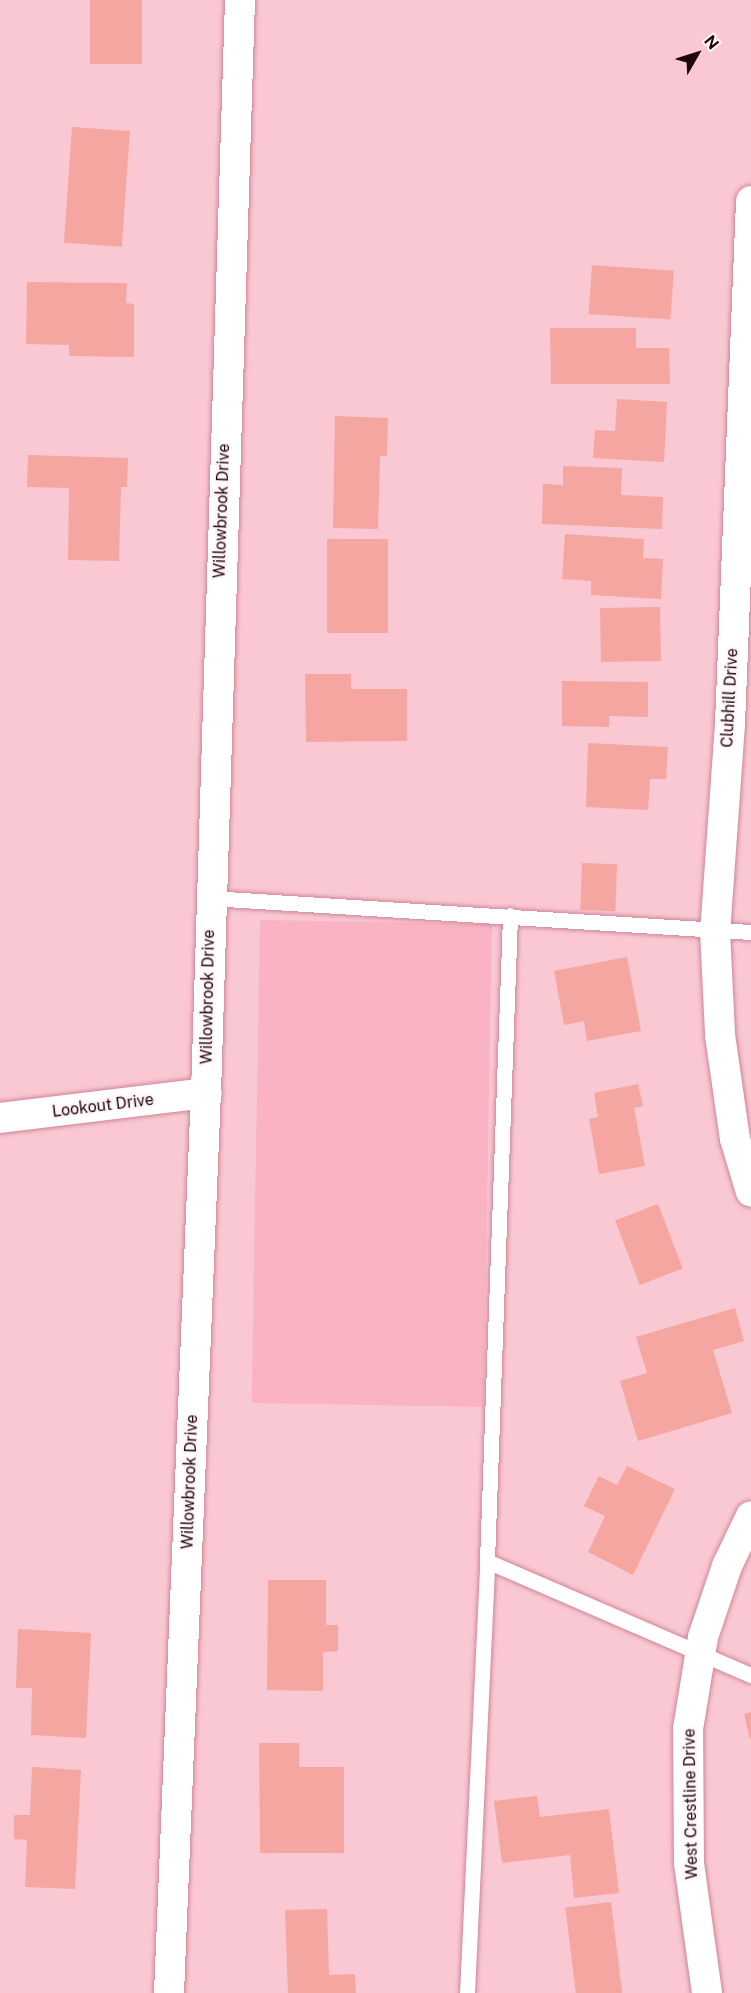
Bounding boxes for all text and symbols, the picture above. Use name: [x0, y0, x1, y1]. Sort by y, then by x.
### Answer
north arrow: [667, 24, 727, 84]
text: N: [700, 32, 723, 53]
street label: Willowbrook Drive: [210, 443, 234, 579]
street label: Clubhill Drive: [718, 648, 742, 748]
street label: Willowbrook Drive: [197, 929, 219, 1065]
street label: Lookout Drive: [51, 1090, 155, 1122]
street label: Willowbrook Drive: [178, 1414, 202, 1550]
street label: West Crestline Drive: [680, 1728, 702, 1880]

